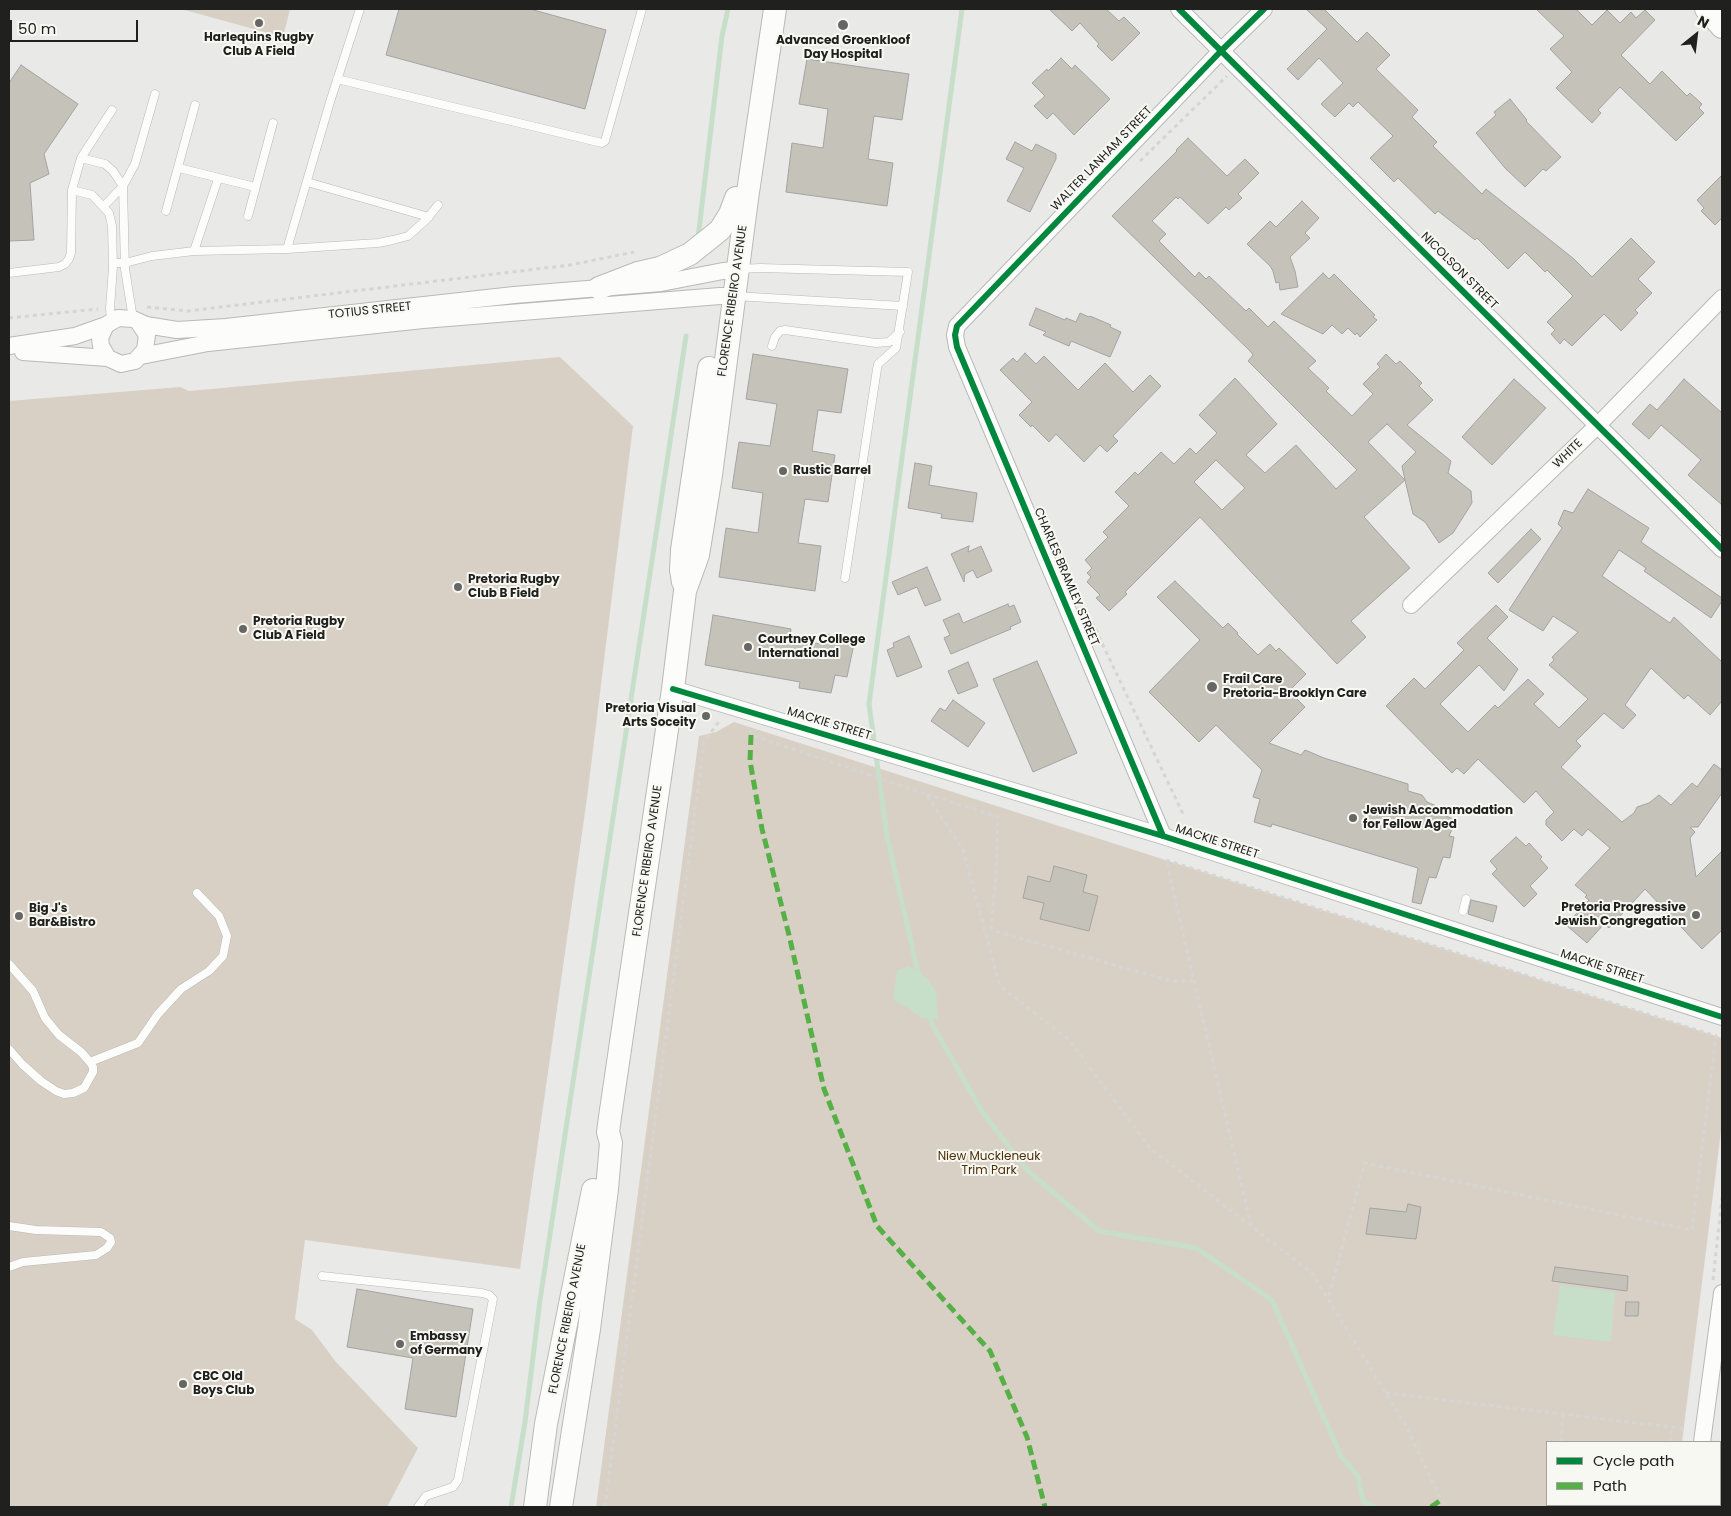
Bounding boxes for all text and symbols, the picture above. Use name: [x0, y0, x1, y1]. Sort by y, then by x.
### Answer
scale bar: [12, 10, 140, 42]
north arrow: [1671, 10, 1721, 60]
text: N: [1694, 11, 1713, 33]
marker: Harlequins Rugby Club A Field: [253, 17, 265, 29]
text: 50 m: [18, 18, 56, 39]
marker: Advanced Groenkloof Day Hospital: [836, 18, 850, 32]
place label: Harlequins Rugby Club A Field: [204, 31, 314, 59]
place label: Advanced Groenkloof Day Hospital: [776, 34, 910, 62]
street label: WALTER LANHAM STREET: [1048, 104, 1156, 214]
street label: FLORENCE RIBEIRO AVENUE: [715, 224, 751, 378]
street label: NICOLSON STREET: [1417, 229, 1501, 313]
street label: TOTIUS STREET: [328, 299, 412, 323]
street label: WHITE: [1550, 436, 1586, 472]
place label: Rustic Barrel: [793, 464, 871, 478]
marker: Rustic Barrel: [777, 465, 789, 477]
street label: CHARLES BRAMLEY STREET: [1030, 506, 1102, 648]
place label: Pretoria Rugby Club B Field: [468, 573, 560, 601]
marker: Pretoria Rugby Club B Field: [452, 581, 464, 593]
place label: Pretoria Rugby Club A Field: [253, 615, 345, 643]
marker: Pretoria Rugby Club A Field: [237, 623, 249, 635]
place label: Courtney College International: [758, 633, 865, 661]
marker: Courtney College International: [742, 641, 754, 653]
place label: Frail Care Pretoria-Brooklyn Care: [1223, 673, 1367, 701]
marker: Frail Care Pretoria-Brooklyn Care: [1205, 680, 1219, 694]
place label: Pretoria Visual Arts Soceity: [605, 702, 696, 730]
street label: MACKIE STREET: [785, 704, 873, 744]
marker: Pretoria Visual Arts Soceity: [700, 710, 712, 722]
street label: FLORENCE RIBEIRO AVENUE: [630, 784, 666, 938]
place label: Jewish Accommodation for Fellow Aged: [1363, 804, 1513, 832]
marker: Jewish Accommodation for Fellow Aged: [1347, 812, 1359, 824]
street label: MACKIE STREET: [1173, 822, 1261, 862]
place label: Pretoria Progressive Jewish Congregation: [1554, 901, 1686, 929]
place label: Big J's Bar&Bistro: [29, 902, 96, 930]
marker: Pretoria Progressive Jewish Congregation: [1690, 909, 1702, 921]
marker: Big J's Bar&Bistro: [13, 910, 25, 922]
street label: MACKIE STREET: [1558, 947, 1646, 987]
park label: Niew Muckleneuk Trim Park: [938, 1150, 1040, 1178]
street label: FLORENCE RIBEIRO AVENUE: [546, 1243, 590, 1395]
place label: Embassy of Germany: [410, 1330, 483, 1358]
marker: Embassy of Germany: [394, 1338, 406, 1350]
place label: CBC Old Boys Club: [193, 1370, 254, 1398]
marker: CBC Old Boys Club: [177, 1378, 189, 1390]
legend: [1546, 1441, 1721, 1506]
text: Cycle path: [1593, 1450, 1674, 1471]
text: Path: [1593, 1475, 1627, 1496]

